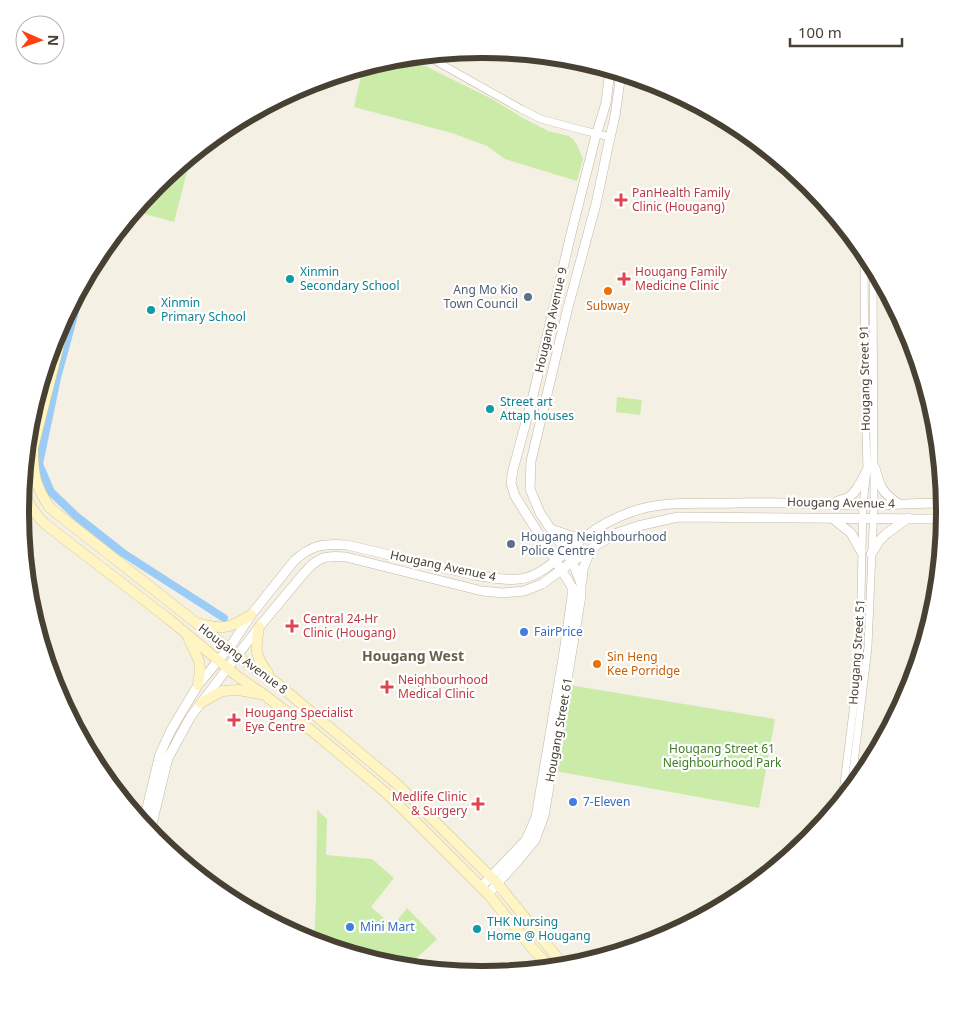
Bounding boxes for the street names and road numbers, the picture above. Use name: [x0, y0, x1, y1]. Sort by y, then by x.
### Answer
street label: Hougang Avenue 9: [530, 265, 571, 374]
street label: Hougang Street 91: [855, 325, 874, 431]
street label: Hougang Avenue 4: [787, 493, 895, 512]
street label: Hougang Avenue 4: [389, 546, 498, 585]
street label: Hougang Street 51: [844, 599, 869, 705]
street label: Hougang Avenue 8: [195, 619, 292, 698]
street label: Hougang Street 61: [541, 676, 576, 784]

